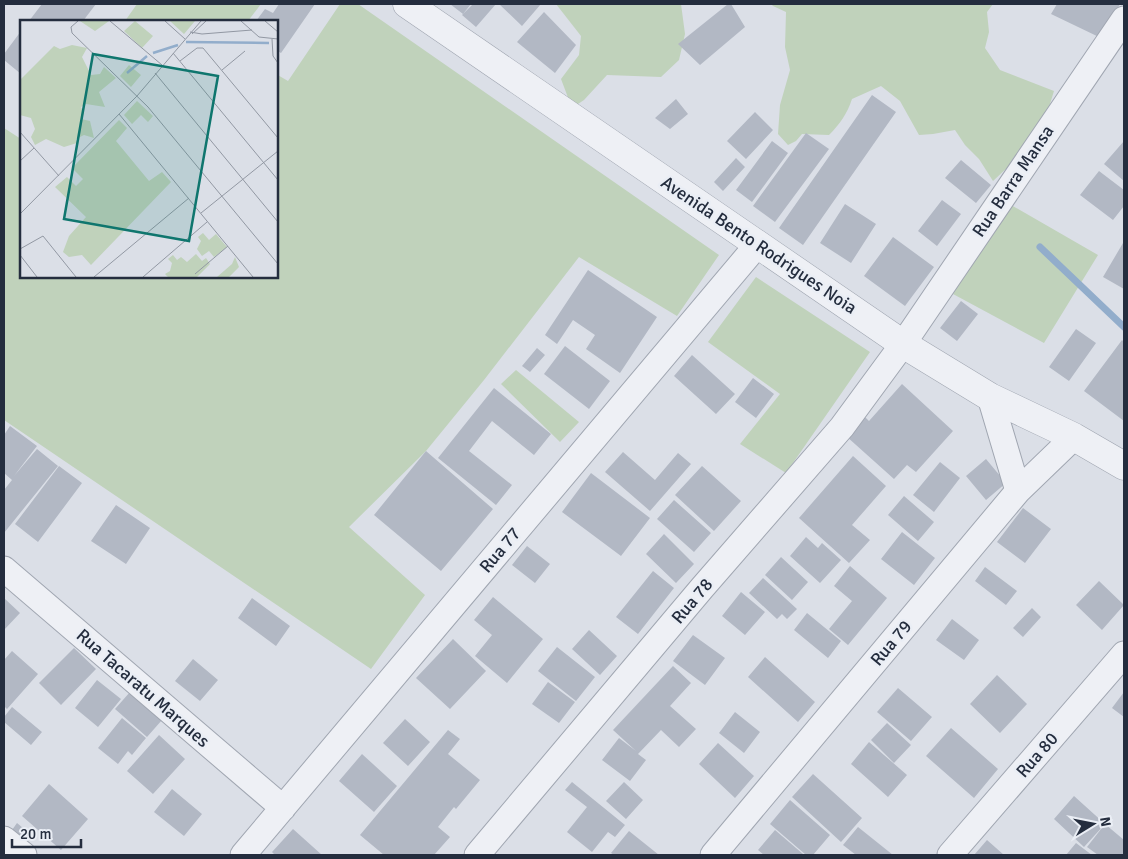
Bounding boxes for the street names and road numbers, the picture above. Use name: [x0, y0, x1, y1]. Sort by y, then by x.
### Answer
street label: Rua Barra Mansa: [968, 121, 1058, 241]
street label: Avenida Bento Rodrigues Noia: [657, 171, 861, 319]
street label: Rua 77: [475, 523, 525, 577]
street label: Rua 78: [667, 574, 717, 628]
street label: Rua 79: [866, 616, 916, 670]
street label: Rua Tacaratu Marques: [72, 624, 214, 752]
street label: Rua 80: [1011, 728, 1063, 782]

